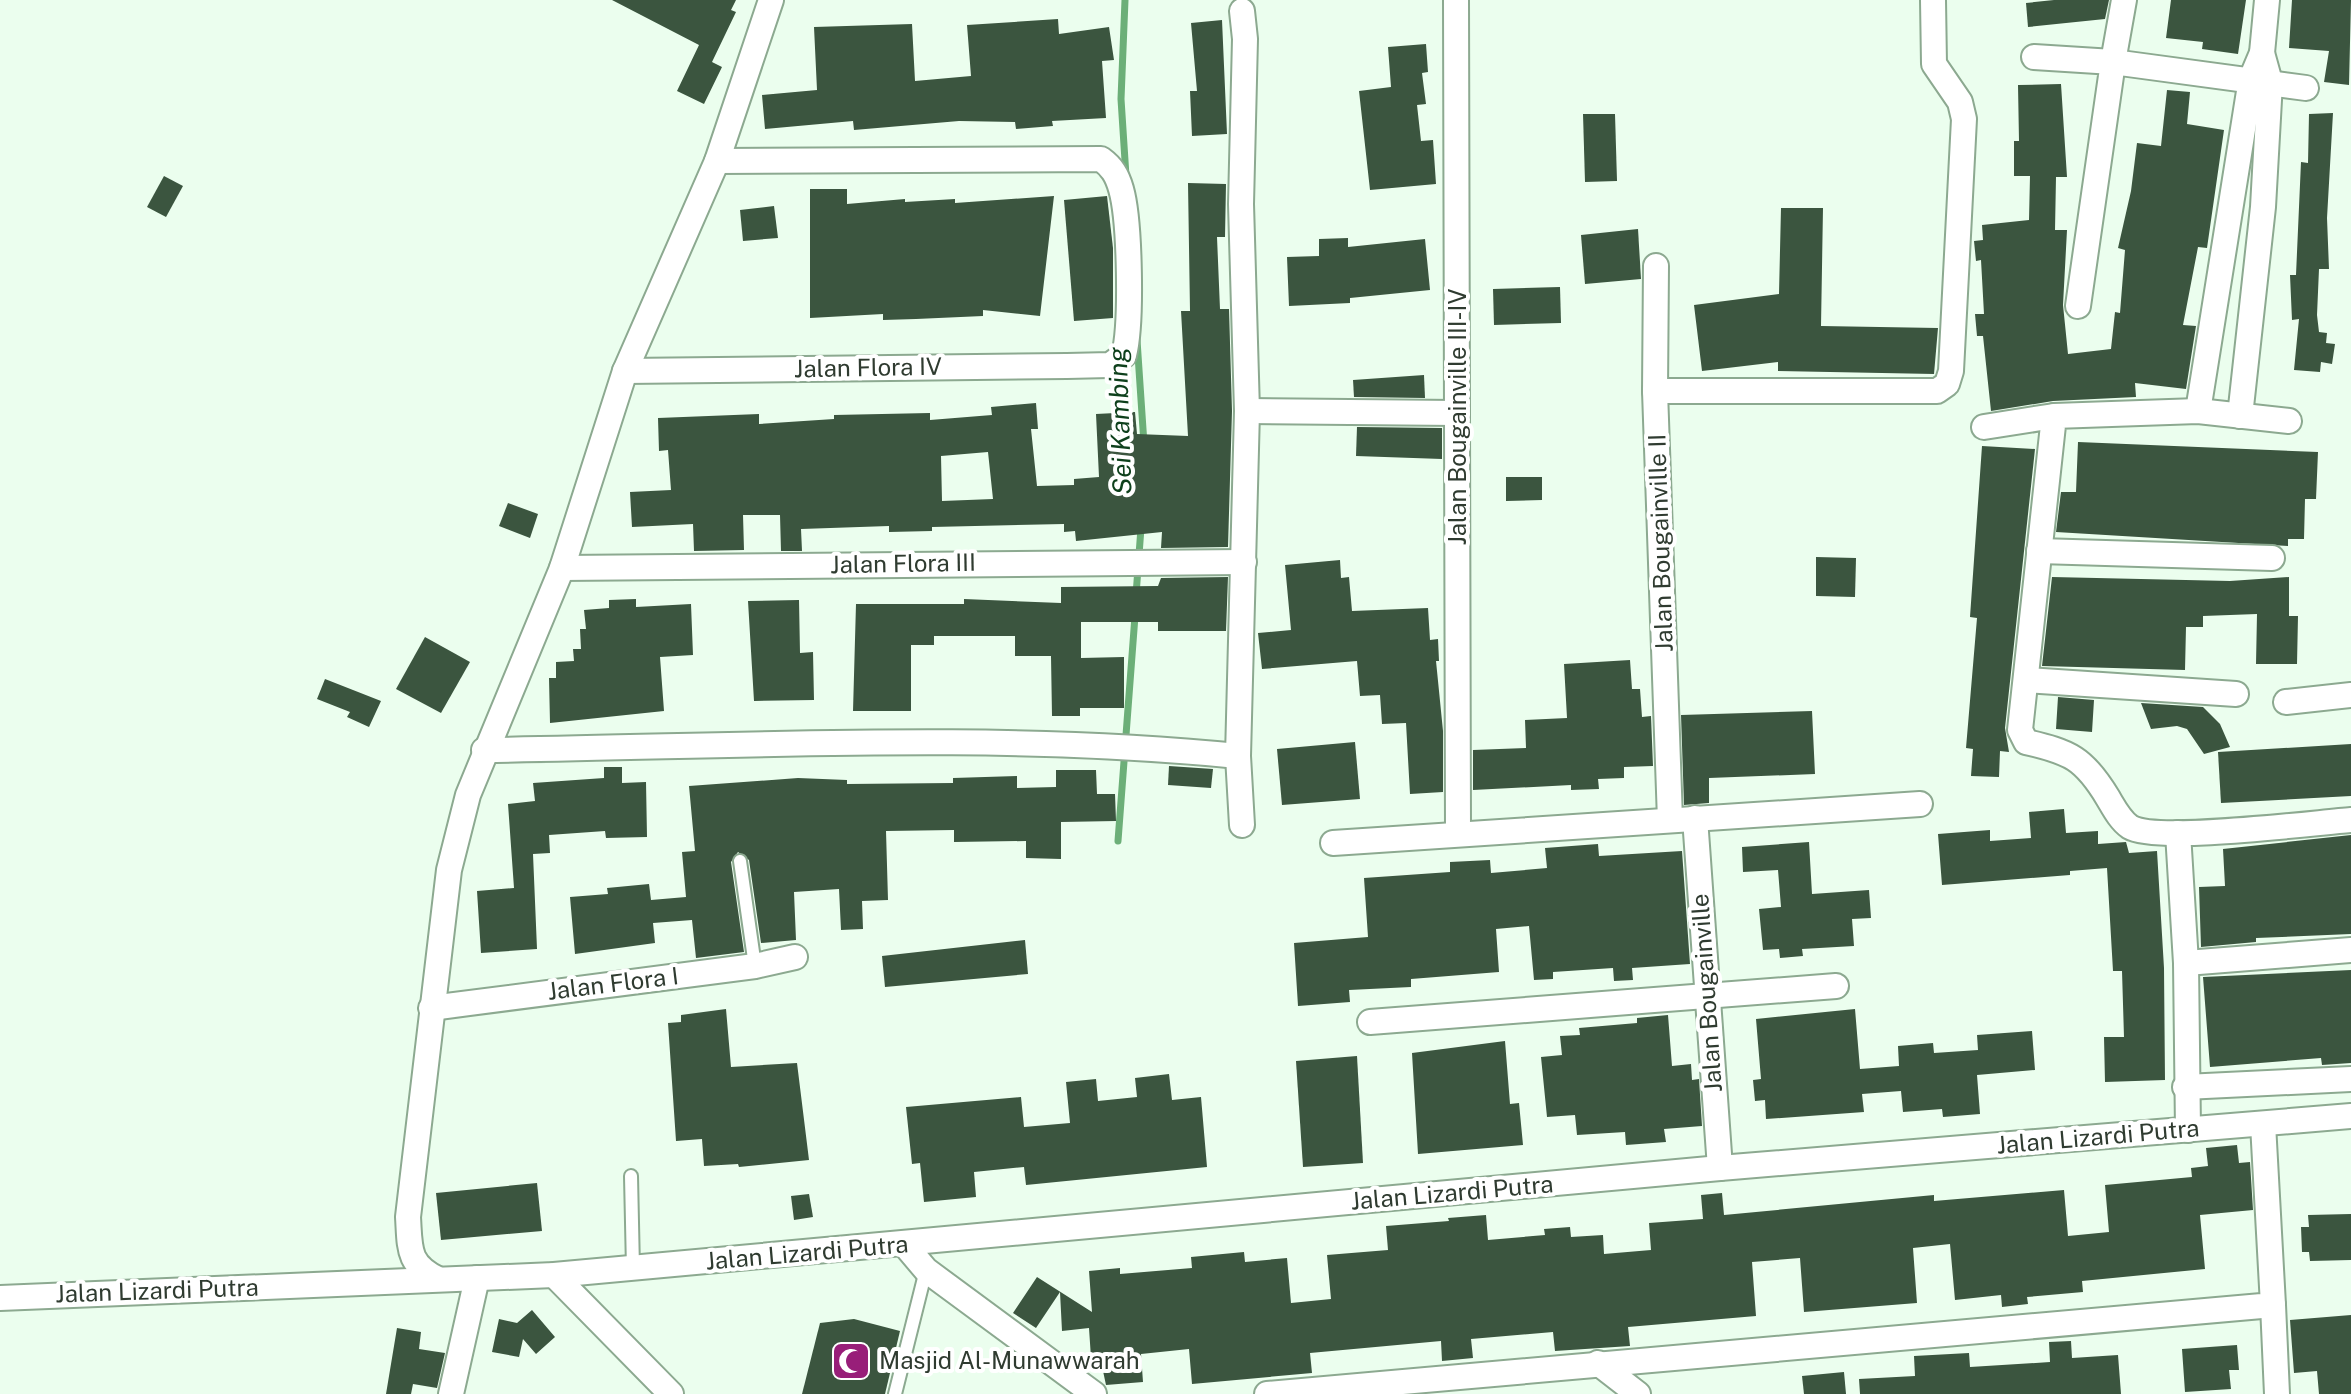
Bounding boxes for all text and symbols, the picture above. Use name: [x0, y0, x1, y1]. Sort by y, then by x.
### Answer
street label: Jalan Bougainville III-IV: [1443, 288, 1471, 546]
water label: Sei Kambing: [1101, 346, 1138, 495]
street label: Jalan Flora IV: [794, 352, 942, 382]
street label: Jalan Bougainville II: [1642, 433, 1678, 653]
street label: Jalan Flora III: [830, 548, 976, 578]
street label: Jalan Bougainville: [1685, 893, 1727, 1093]
street label: Jalan Flora I: [546, 961, 680, 1005]
street label: Jalan Lizardi Putra: [1995, 1113, 2201, 1159]
street label: Jalan Lizardi Putra: [1349, 1169, 1555, 1215]
street label: Jalan Lizardi Putra: [704, 1229, 910, 1275]
street label: Jalan Lizardi Putra: [55, 1272, 259, 1308]
mosque icon: Masjid Al-Munawwarah: [830, 1340, 872, 1382]
place label: Masjid Al-Munawwarah: [879, 1346, 1140, 1374]

